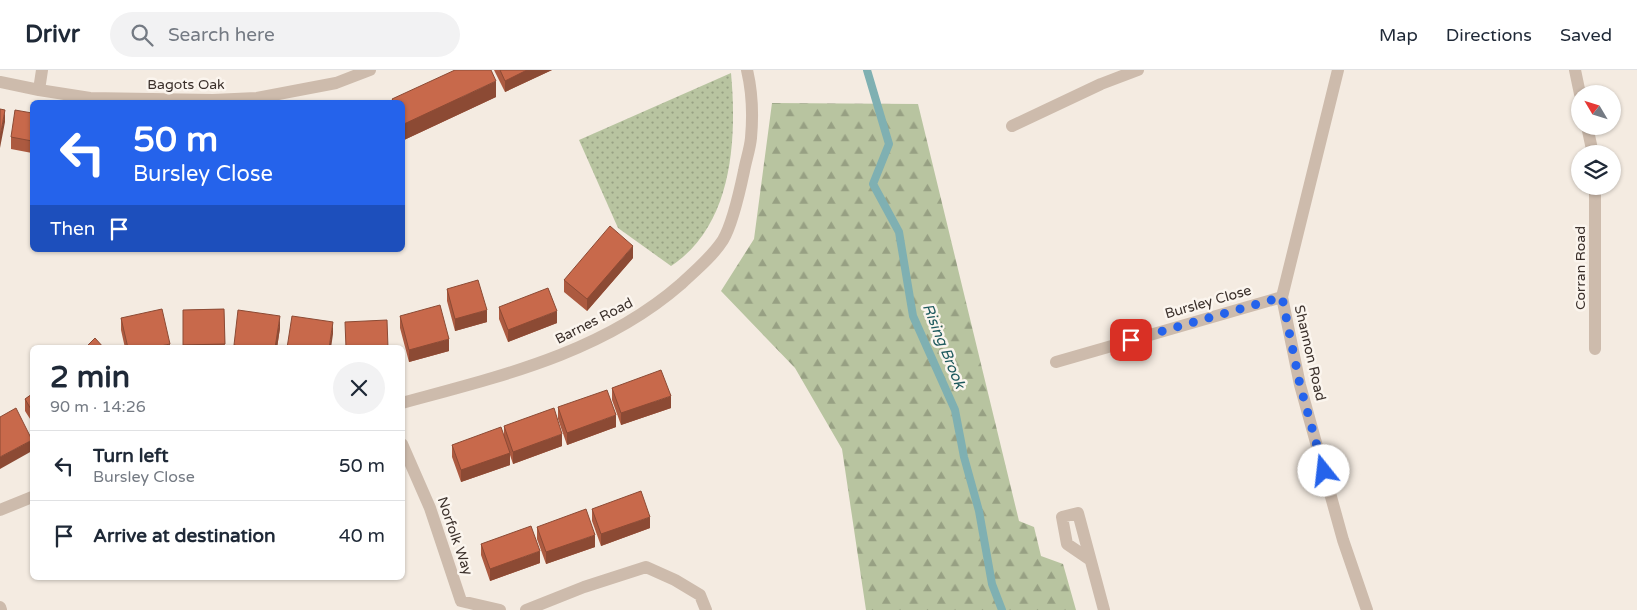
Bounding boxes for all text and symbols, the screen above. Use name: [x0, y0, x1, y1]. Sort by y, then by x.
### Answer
search box: [110, 12, 460, 57]
text: Drivr: [25, 20, 80, 49]
icon: search: [128, 21, 156, 49]
text: Search here: [168, 24, 275, 46]
text: Map: [1379, 24, 1418, 46]
text: Directions: [1446, 24, 1532, 46]
text: Saved: [1560, 24, 1612, 46]
street label: Bagots Oak: [147, 76, 225, 93]
north arrow: [1571, 85, 1621, 135]
map controls: [1571, 85, 1621, 195]
text: 50 m: [133, 119, 218, 161]
icon: left: [50, 120, 115, 185]
button: layers: [1571, 145, 1621, 195]
text: Bursley Close: [133, 161, 273, 187]
icon: arrive: [105, 215, 133, 243]
text: Then: [50, 218, 95, 240]
street label: Corran Road: [1572, 226, 1589, 310]
street label: Bursley Close: [1163, 282, 1253, 322]
street label: Barnes Road: [552, 294, 636, 348]
water label: Rising Brook: [919, 301, 970, 393]
street label: Shannon Road: [1291, 303, 1329, 403]
pin: [1110, 319, 1152, 361]
icon: arrive: [1117, 326, 1145, 354]
text: 2 min: [50, 359, 130, 396]
button: close: [333, 362, 385, 414]
text: 90 m · 14:26: [50, 397, 146, 417]
position arrow: [1297, 444, 1349, 496]
text: Turn left: [93, 445, 169, 467]
icon: left: [50, 452, 78, 480]
text: 50 m: [339, 455, 385, 477]
text: Bursley Close: [93, 467, 195, 487]
street label: Norfolk Way: [434, 494, 477, 578]
icon: arrive: [50, 522, 78, 550]
text: Arrive at destination: [93, 525, 276, 547]
text: 40 m: [339, 525, 385, 547]

